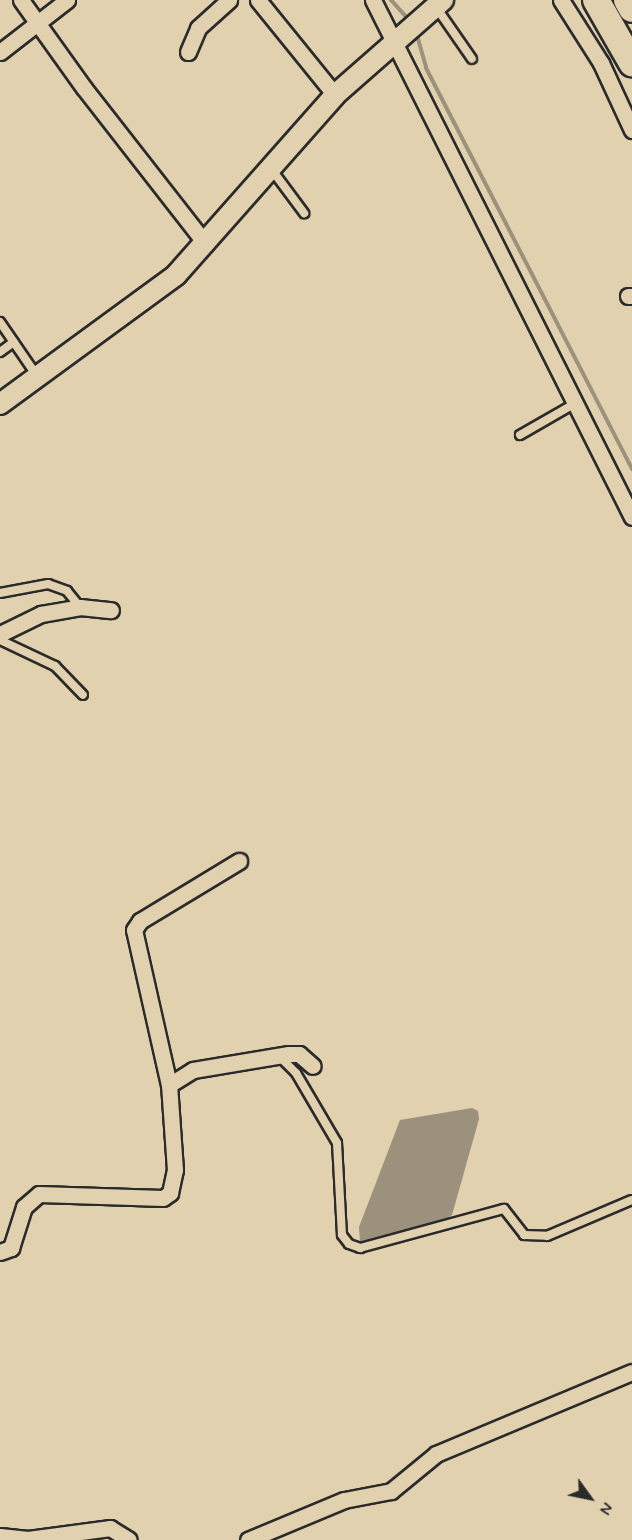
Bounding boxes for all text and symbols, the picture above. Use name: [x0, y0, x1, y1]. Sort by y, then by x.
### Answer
north arrow: [560, 1468, 620, 1528]
text: N: [594, 1498, 617, 1518]

